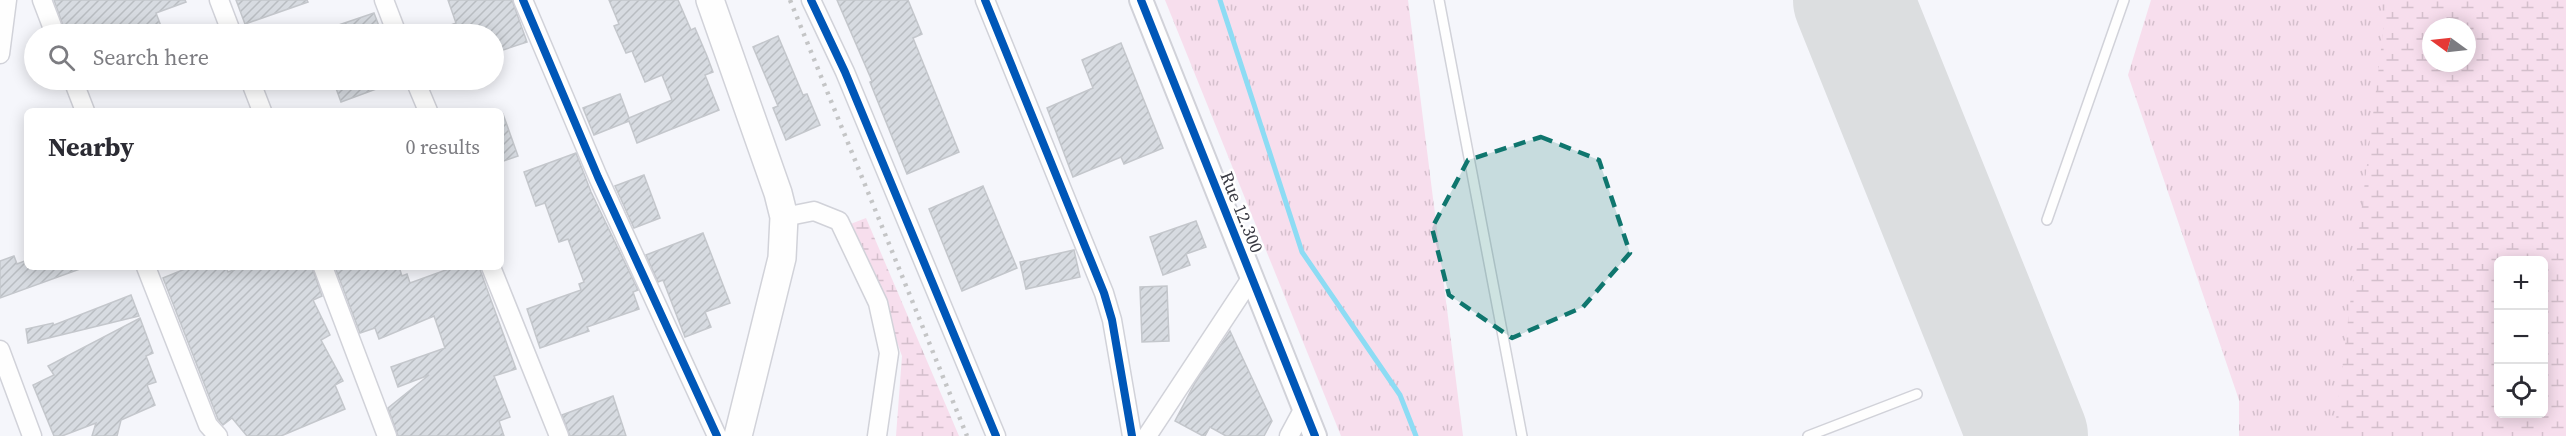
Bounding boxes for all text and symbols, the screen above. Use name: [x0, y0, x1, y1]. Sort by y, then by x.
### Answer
north arrow: [2422, 18, 2476, 72]
search box: [24, 24, 504, 90]
icon: search: [45, 41, 78, 74]
text: Search here: [93, 42, 209, 72]
text: Nearby: [48, 129, 134, 165]
text: 0 results: [405, 133, 480, 161]
street label: Rue 12.300: [1214, 168, 1270, 256]
map controls: [2494, 256, 2548, 418]
button: +: [2494, 256, 2548, 310]
button: −: [2494, 310, 2548, 364]
button: locate: [2494, 364, 2548, 418]

